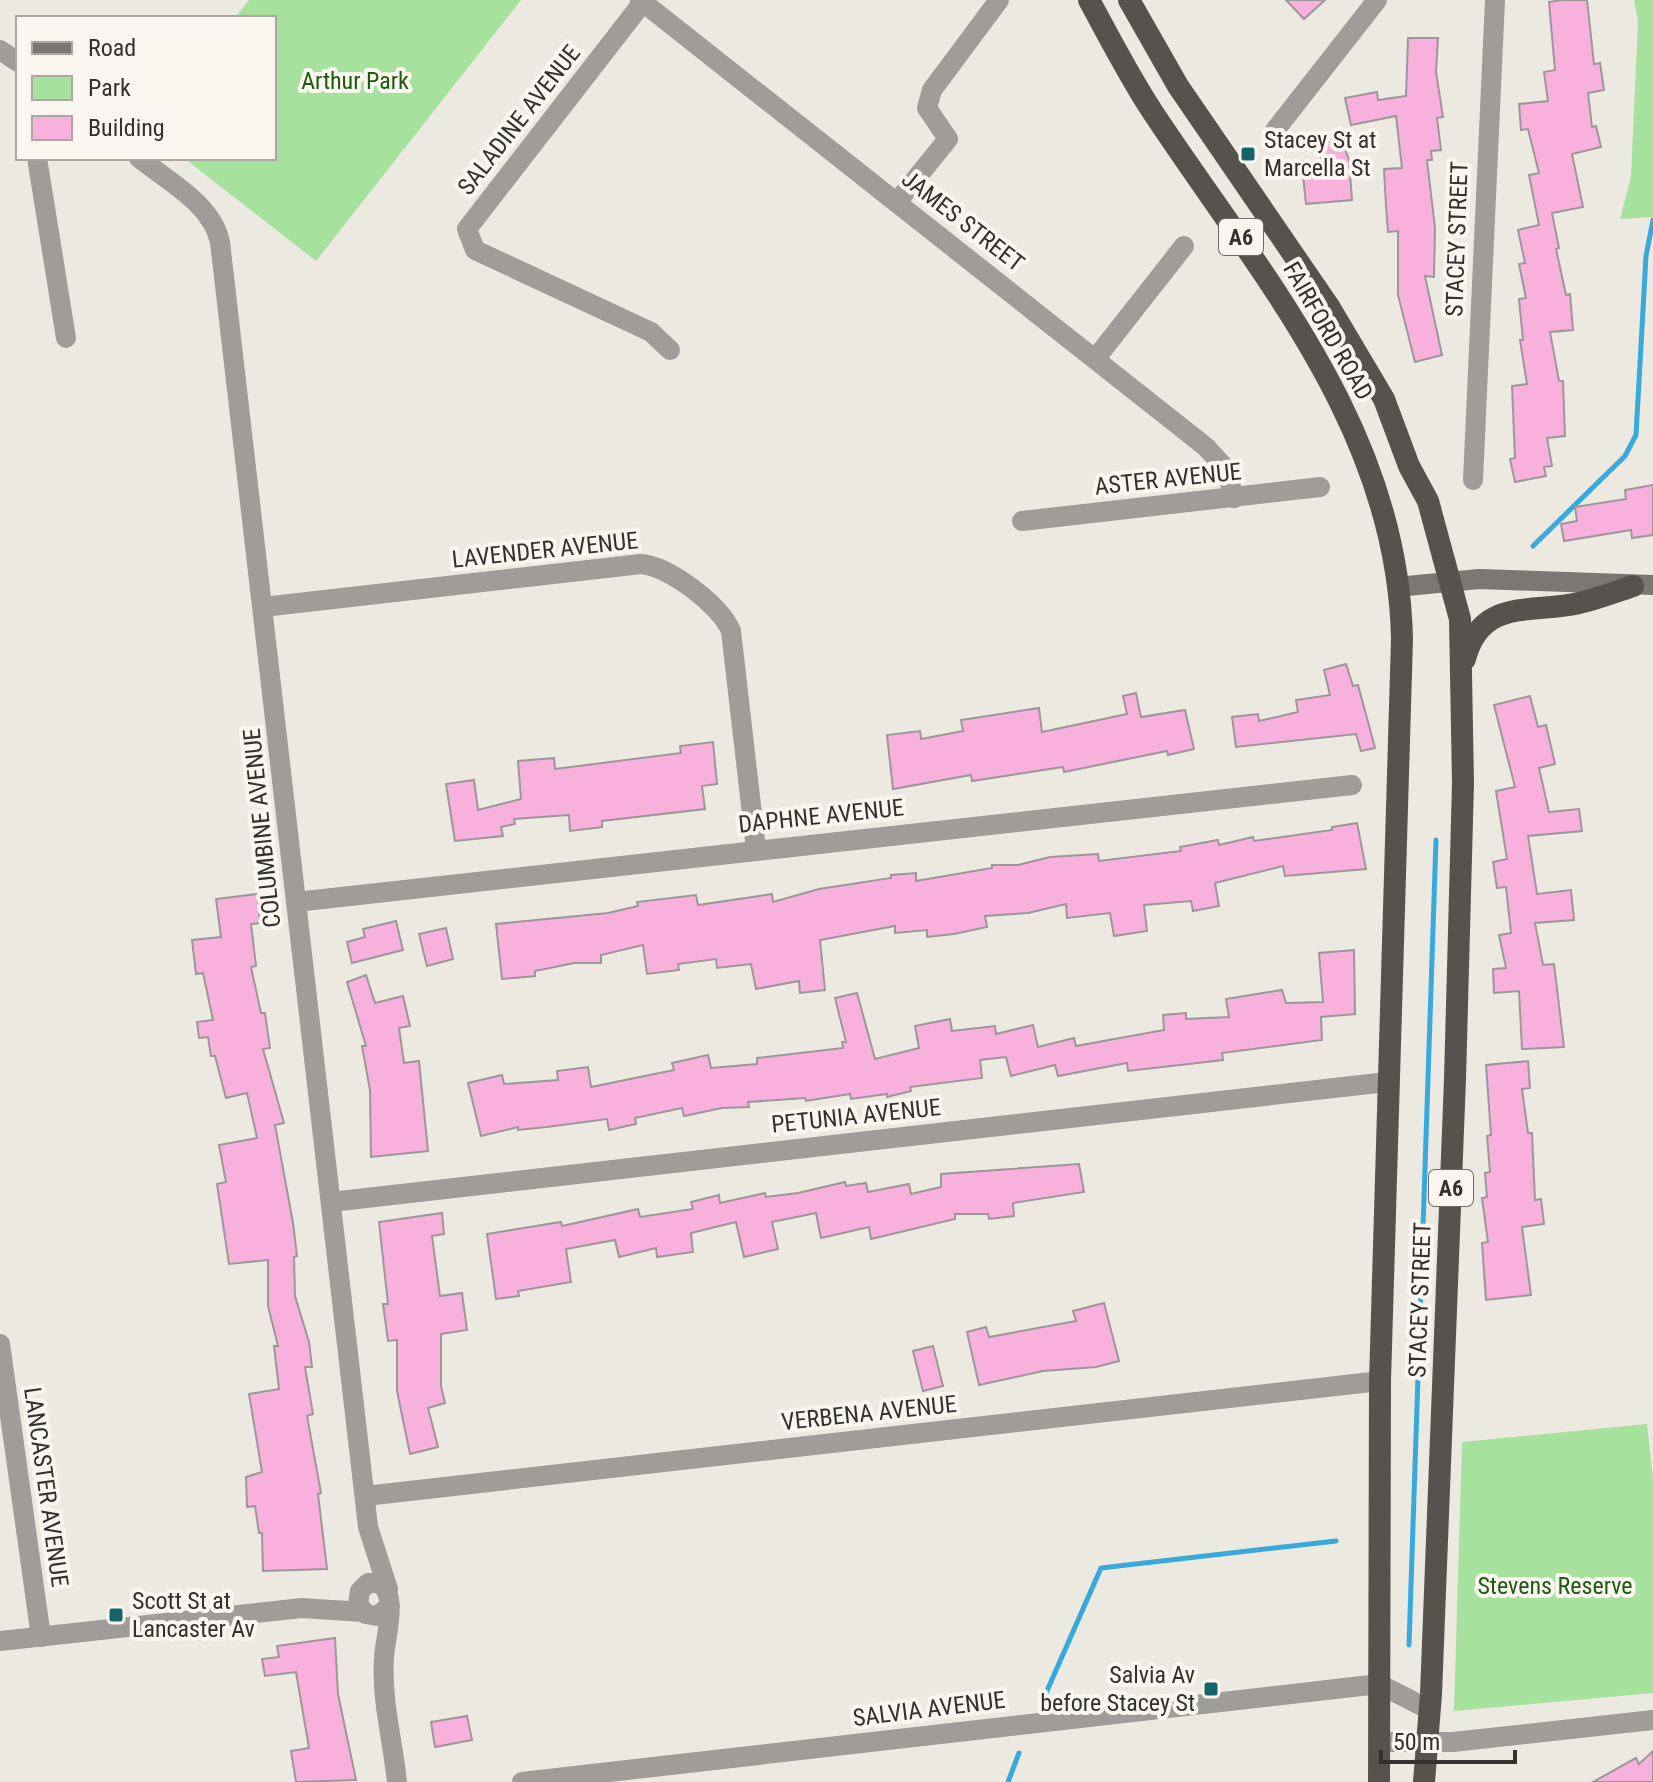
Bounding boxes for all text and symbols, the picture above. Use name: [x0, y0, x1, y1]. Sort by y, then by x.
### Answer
legend: [16, 16, 276, 160]
text: Road: [88, 34, 136, 62]
street label: SALADINE AVENUE: [452, 40, 586, 200]
park label: Arthur Park: [301, 67, 409, 95]
text: Park: [88, 74, 131, 102]
text: Building: [88, 114, 165, 142]
place label: Stacey St at Marcella St: [1264, 126, 1376, 182]
marker: Stacey St at Marcella St: [1239, 145, 1257, 163]
street label: STACEY STREET: [1440, 161, 1474, 317]
street label: JAMES STREET: [896, 165, 1030, 277]
road number: A6: [1219, 219, 1263, 255]
street label: FAIRFORD ROAD: [1277, 257, 1379, 405]
street label: ASTER AVENUE: [1093, 457, 1243, 501]
street label: LAVENDER AVENUE: [451, 526, 640, 574]
street label: COLUMBINE AVENUE: [238, 727, 286, 929]
street label: DAPHNE AVENUE: [737, 793, 905, 839]
street label: PETUNIA AVENUE: [770, 1093, 942, 1139]
road number: A6: [1429, 1170, 1473, 1206]
street label: STACEY STREET: [1403, 1222, 1437, 1378]
street label: LANCASTER AVENUE: [18, 1385, 74, 1589]
street label: VERBENA AVENUE: [780, 1390, 958, 1436]
park label: Stevens Reserve: [1477, 1572, 1633, 1600]
place label: Scott St at Lancaster Av: [132, 1587, 255, 1643]
marker: Scott St at Lancaster Av: [107, 1606, 125, 1624]
place label: Salvia Av before Stacey St: [1040, 1661, 1195, 1717]
marker: Salvia Av before Stacey St: [1202, 1680, 1220, 1698]
street label: SALVIA AVENUE: [851, 1686, 1007, 1732]
scale bar: [1381, 1714, 1515, 1764]
text: 50 m: [1393, 1728, 1440, 1756]

